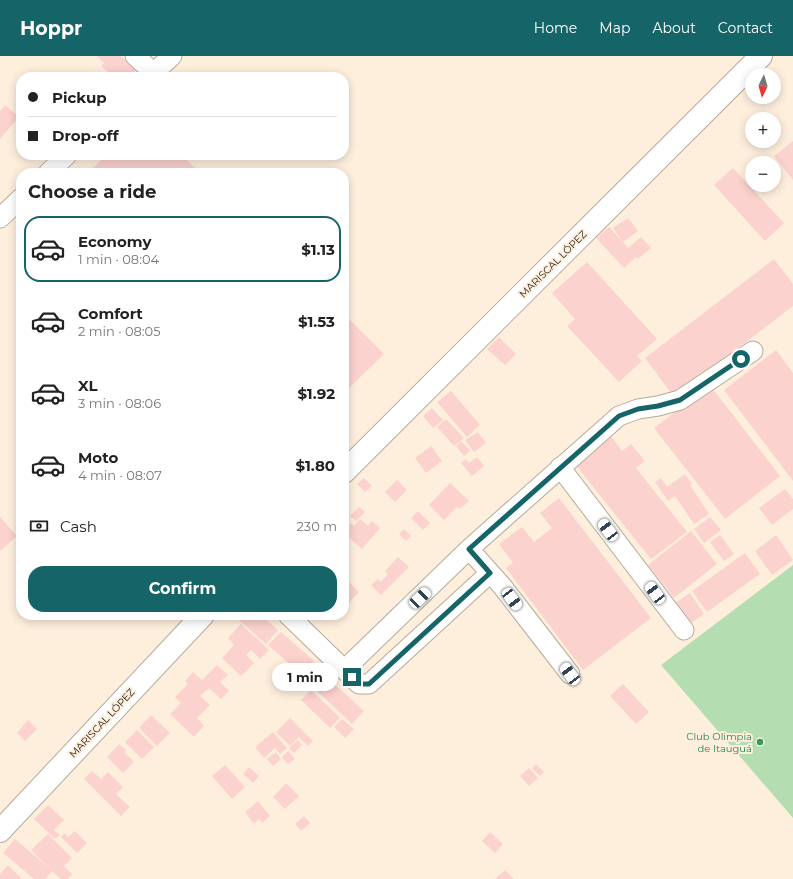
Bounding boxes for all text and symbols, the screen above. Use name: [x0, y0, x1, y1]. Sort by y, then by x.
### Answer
text: Hoppr: [20, 17, 82, 40]
text: Home: [534, 19, 577, 37]
text: Map: [599, 19, 630, 37]
text: About: [652, 19, 696, 37]
text: Contact: [718, 19, 773, 37]
north arrow: [745, 68, 781, 104]
map controls: [745, 68, 781, 192]
text: Pickup: [52, 88, 107, 107]
button: +: [745, 112, 781, 148]
text: Drop-off: [52, 126, 119, 145]
button: −: [745, 156, 781, 192]
text: Choose a ride: [28, 181, 156, 203]
street label: MARISCAL LÓPEZ: [517, 227, 590, 300]
icon: car: [30, 231, 66, 267]
text: Economy: [78, 232, 151, 251]
text: $1.13: [301, 240, 335, 259]
text: 1 min · 08:04: [78, 251, 159, 267]
icon: car: [30, 303, 66, 339]
text: Comfort: [78, 304, 143, 323]
text: $1.53: [298, 312, 335, 331]
text: 2 min · 08:05: [78, 323, 161, 339]
route start: [732, 350, 750, 368]
icon: car: [30, 375, 66, 411]
text: XL: [78, 376, 97, 395]
text: $1.92: [297, 384, 335, 403]
text: 3 min · 08:06: [78, 395, 161, 411]
icon: car: [30, 447, 66, 483]
text: Moto: [78, 448, 118, 467]
text: $1.80: [296, 456, 335, 475]
text: 4 min · 08:07: [78, 467, 162, 483]
icon: cash: [28, 515, 50, 537]
text: Cash: [60, 517, 97, 536]
car: [596, 517, 620, 543]
text: 230 m: [296, 518, 337, 534]
button: Confirm: [28, 566, 337, 612]
car: [643, 580, 667, 606]
car: [407, 585, 433, 611]
car: [500, 586, 524, 612]
car: [558, 661, 582, 687]
callout: 1 min: [272, 663, 338, 691]
route end: [343, 668, 361, 686]
text: 1 min: [287, 669, 323, 685]
street label: MARISCAL LÓPEZ: [67, 685, 138, 760]
place label: Club Olimpia de Itauguá: [686, 730, 752, 755]
marker: Club Olimpia de Itauguá: [755, 737, 765, 747]

